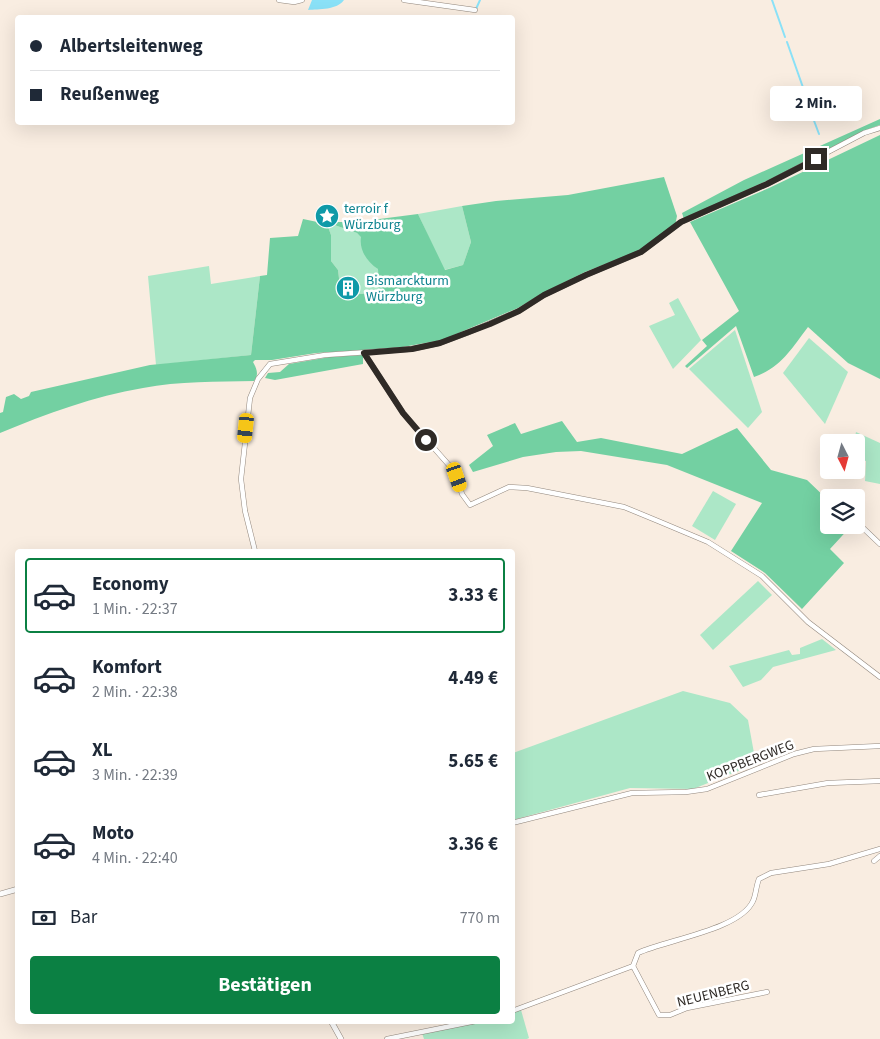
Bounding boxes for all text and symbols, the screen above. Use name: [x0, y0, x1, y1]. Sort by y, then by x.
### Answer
text: Albertsleitenweg: [60, 33, 203, 60]
text: Reußenweg: [60, 81, 159, 108]
callout: 2 Min.: [770, 86, 862, 122]
text: 2 Min.: [795, 92, 837, 114]
route end: [805, 148, 827, 170]
place label: terroir f Würzburg: [344, 199, 401, 235]
place icon: terroir f Würzburg: [314, 203, 340, 229]
place label: Bismarckturm Würzburg: [366, 271, 449, 307]
building icon: Bismarckturm Würzburg: [335, 275, 361, 301]
car: [236, 412, 255, 444]
route start: [415, 429, 437, 451]
north arrow: [820, 434, 865, 479]
map controls: [820, 434, 865, 534]
car: [445, 460, 468, 494]
button: layers: [820, 489, 865, 534]
text: Economy: [92, 571, 169, 598]
icon: car: [32, 573, 77, 618]
text: 3.33 €: [448, 582, 498, 609]
text: 1 Min. · 22:37: [92, 598, 178, 620]
text: Komfort: [92, 654, 162, 681]
icon: car: [32, 656, 77, 701]
text: 4.49 €: [448, 665, 498, 692]
text: 2 Min. · 22:38: [92, 681, 178, 703]
street label: KOPPBERGWEG: [704, 735, 797, 787]
text: XL: [92, 737, 113, 764]
icon: car: [32, 739, 77, 784]
text: 5.65 €: [448, 748, 498, 775]
text: 3 Min. · 22:39: [92, 764, 178, 786]
text: Moto: [92, 820, 134, 847]
icon: car: [32, 822, 77, 867]
text: 3.36 €: [448, 831, 498, 858]
text: 4 Min. · 22:40: [92, 847, 178, 869]
icon: cash: [30, 904, 58, 932]
text: Bar: [70, 904, 97, 931]
text: 770 m: [460, 907, 500, 929]
button: Bestätigen: [30, 956, 500, 1014]
street label: NEUENBERG: [675, 975, 752, 1013]

